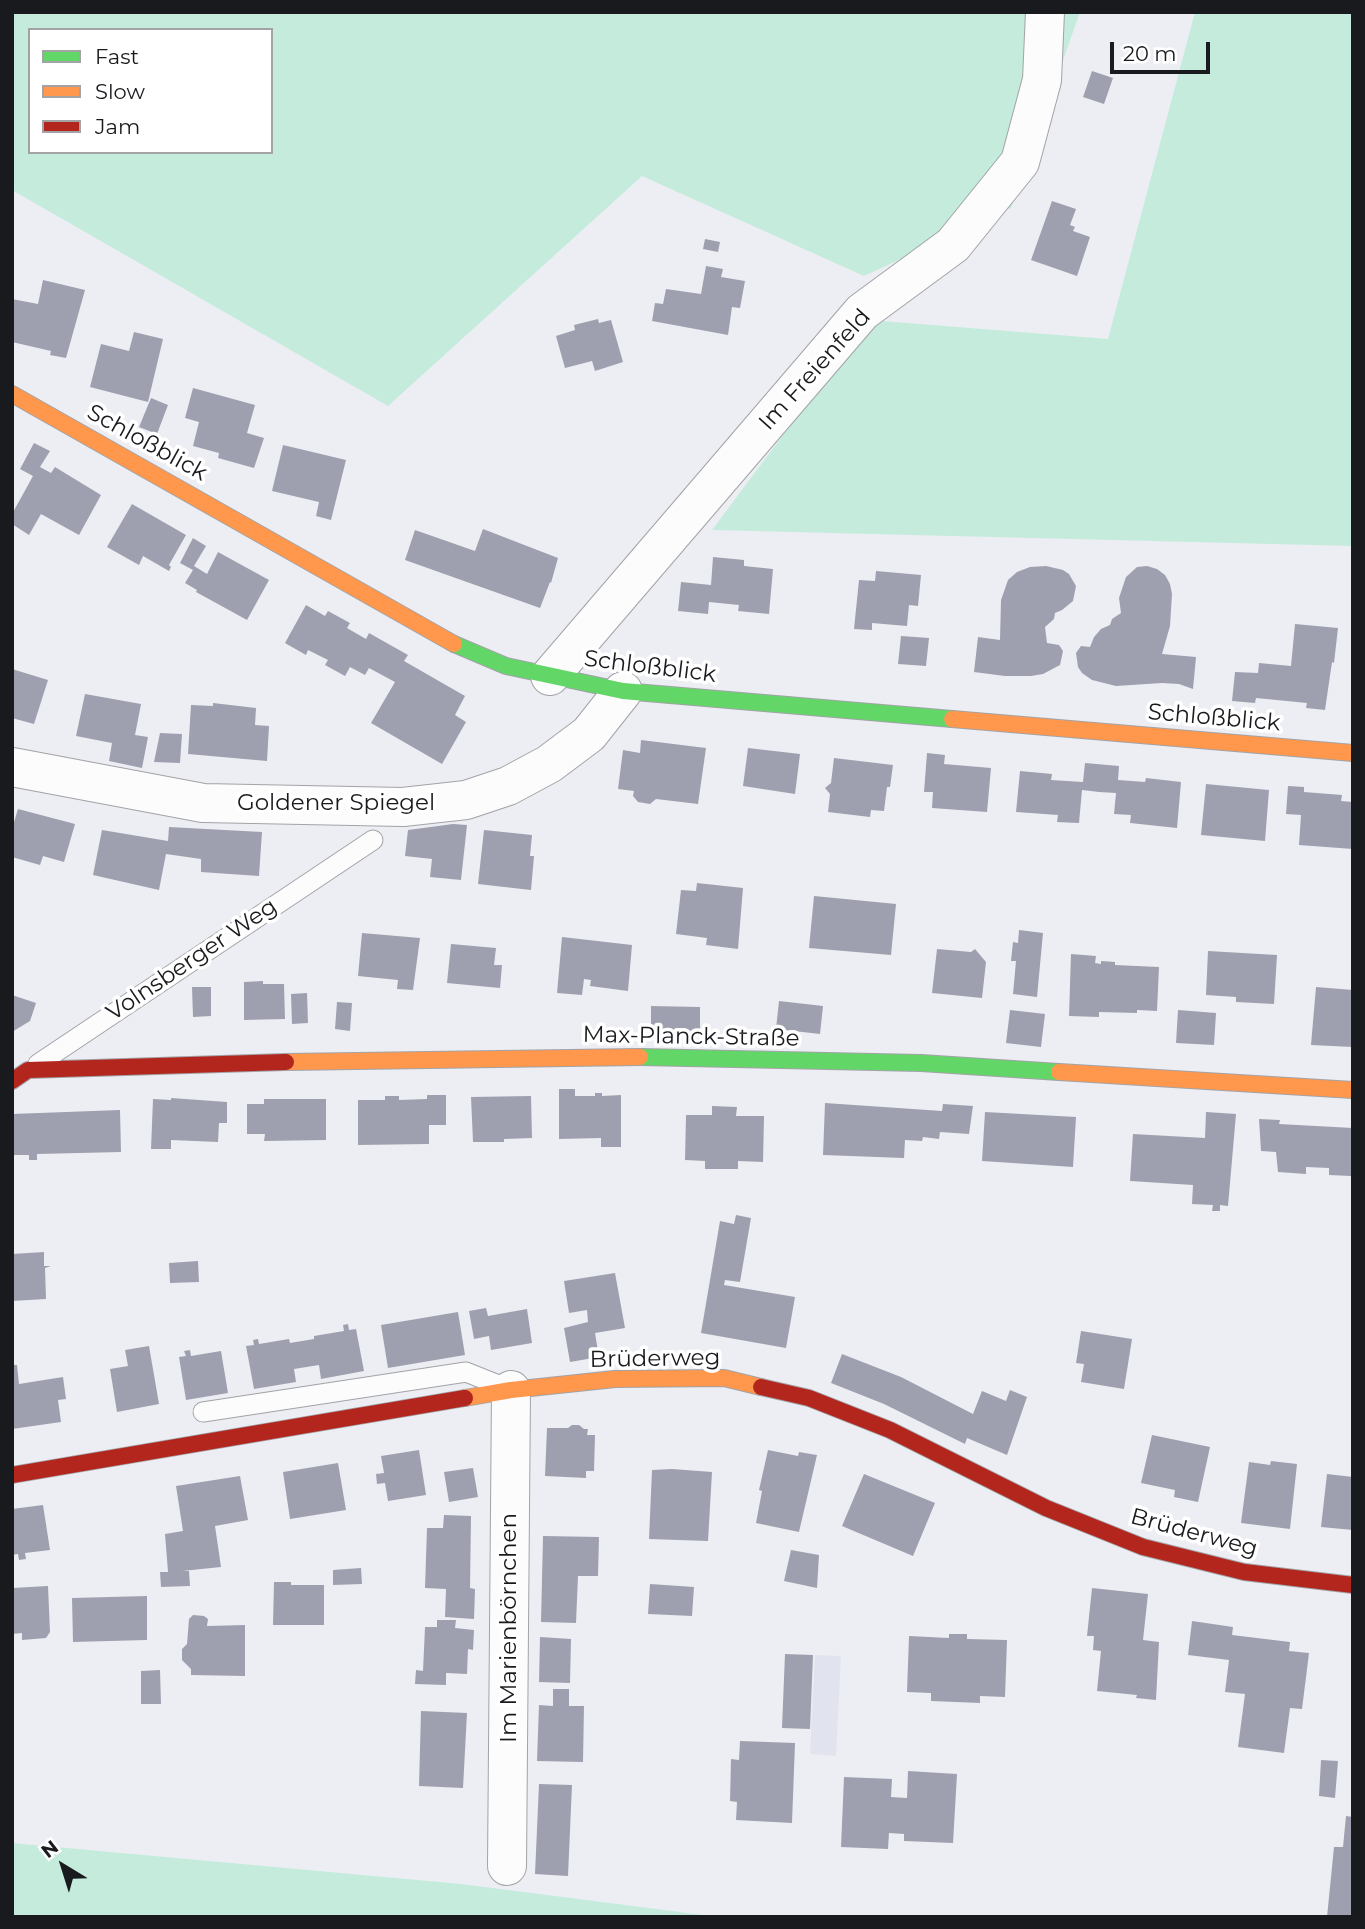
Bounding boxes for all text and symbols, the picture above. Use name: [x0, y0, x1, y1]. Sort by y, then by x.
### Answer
legend: [28, 28, 273, 154]
scale bar: [1113, 28, 1213, 72]
text: 20 m: [1123, 41, 1177, 66]
text: Fast: [95, 44, 139, 69]
text: Slow: [95, 79, 145, 104]
text: Jam: [95, 114, 140, 139]
street label: Im Freienfeld: [753, 304, 877, 436]
street label: Schloßblick: [82, 399, 212, 487]
street label: Schloßblick: [582, 645, 718, 689]
street label: Schloßblick: [1147, 698, 1281, 738]
street label: Goldener Spiegel: [237, 789, 435, 817]
street label: Volnsberger Weg: [102, 893, 282, 1027]
street label: Max-Planck-Straße: [582, 1021, 800, 1053]
street label: Brüderweg: [589, 1344, 721, 1374]
street label: Brüderweg: [1127, 1503, 1261, 1563]
street label: Im Marienbörnchen: [495, 1513, 523, 1743]
north arrow: [28, 1831, 98, 1901]
text: N: [37, 1835, 63, 1863]

